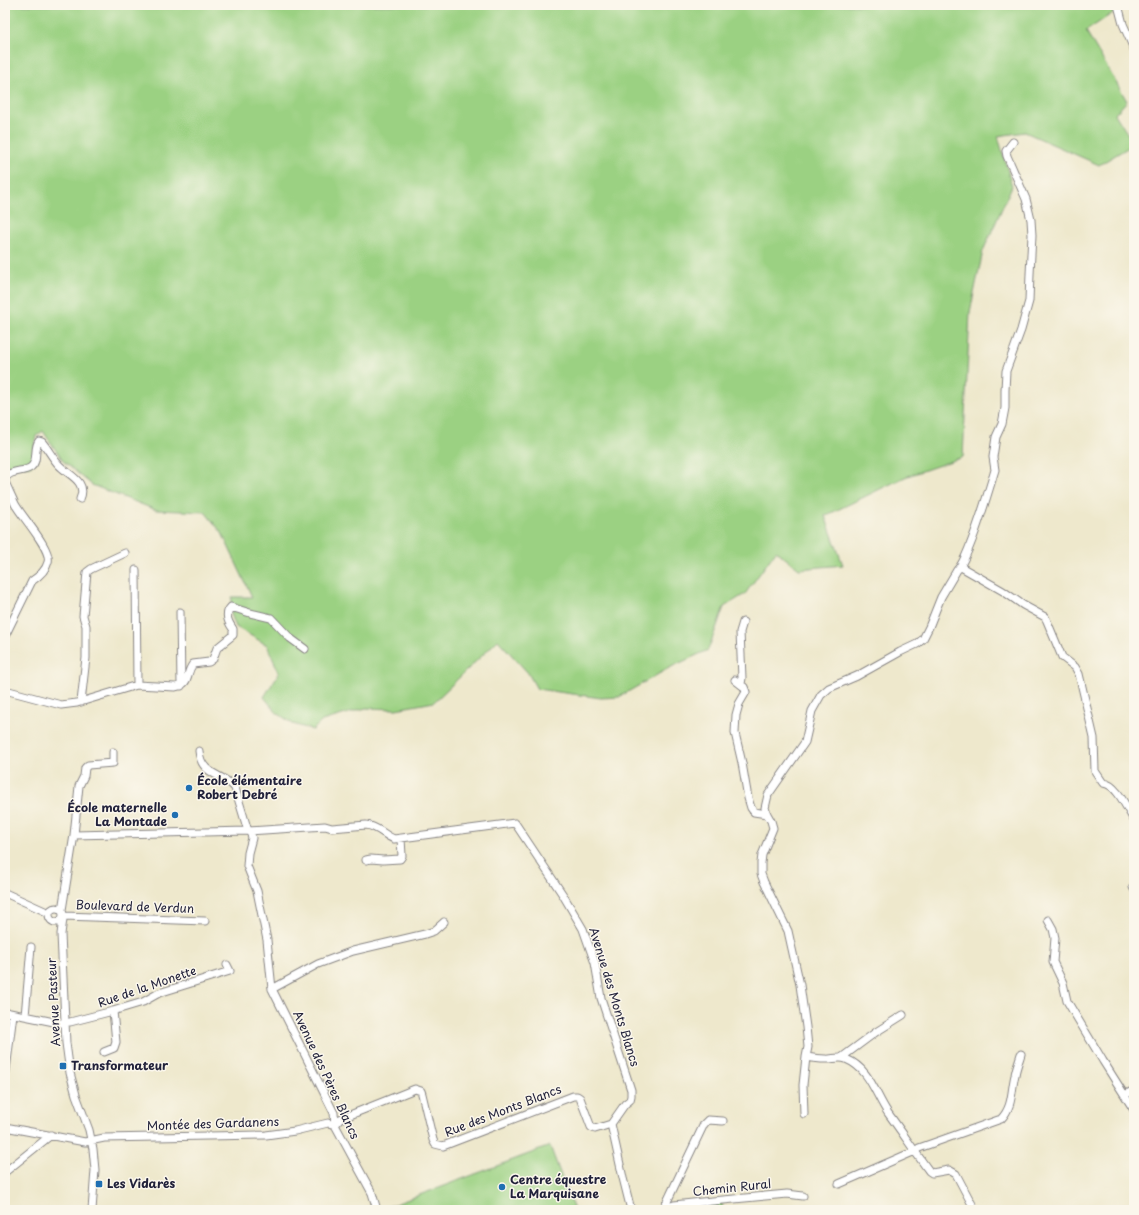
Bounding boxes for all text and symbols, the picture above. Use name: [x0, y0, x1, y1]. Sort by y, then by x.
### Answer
place label: École élémentaire Robert Debré: [197, 771, 302, 803]
marker: École élémentaire Robert Debré: [184, 783, 194, 793]
place label: École maternelle La Montade: [67, 798, 167, 830]
marker: École maternelle La Montade: [170, 810, 180, 820]
street label: Boulevard de Verdun: [75, 895, 195, 917]
street label: Avenue des Monts Blancs: [585, 925, 645, 1069]
street label: Avenue Pasteur: [42, 957, 64, 1047]
street label: Rue de la Monette: [95, 961, 198, 1011]
street label: Avenue des Pères Blancs: [289, 1007, 365, 1142]
place label: Transformateur: [71, 1056, 169, 1074]
marker: Transformateur: [58, 1061, 68, 1071]
street label: Rue des Monts Blancs: [442, 1079, 564, 1141]
street label: Montée des Gardanens: [147, 1112, 280, 1134]
place label: Centre équestre La Marquisane: [510, 1170, 607, 1202]
place label: Les Vidarès: [107, 1174, 175, 1192]
street label: Chemin Rural: [692, 1174, 772, 1200]
marker: Les Vidarès: [94, 1179, 104, 1189]
marker: Centre équestre La Marquisane: [497, 1182, 507, 1192]

